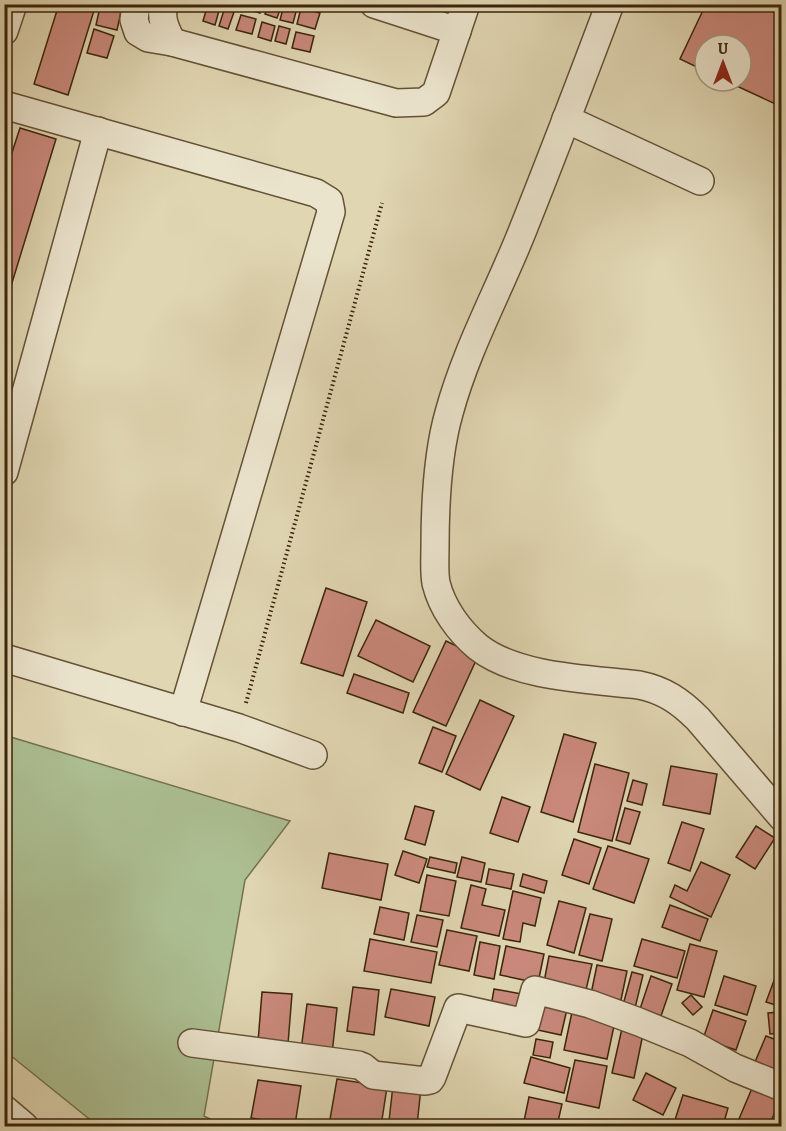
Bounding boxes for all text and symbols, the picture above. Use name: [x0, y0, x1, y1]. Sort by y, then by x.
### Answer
north arrow: [693, 33, 753, 93]
text: U: [718, 38, 729, 60]

